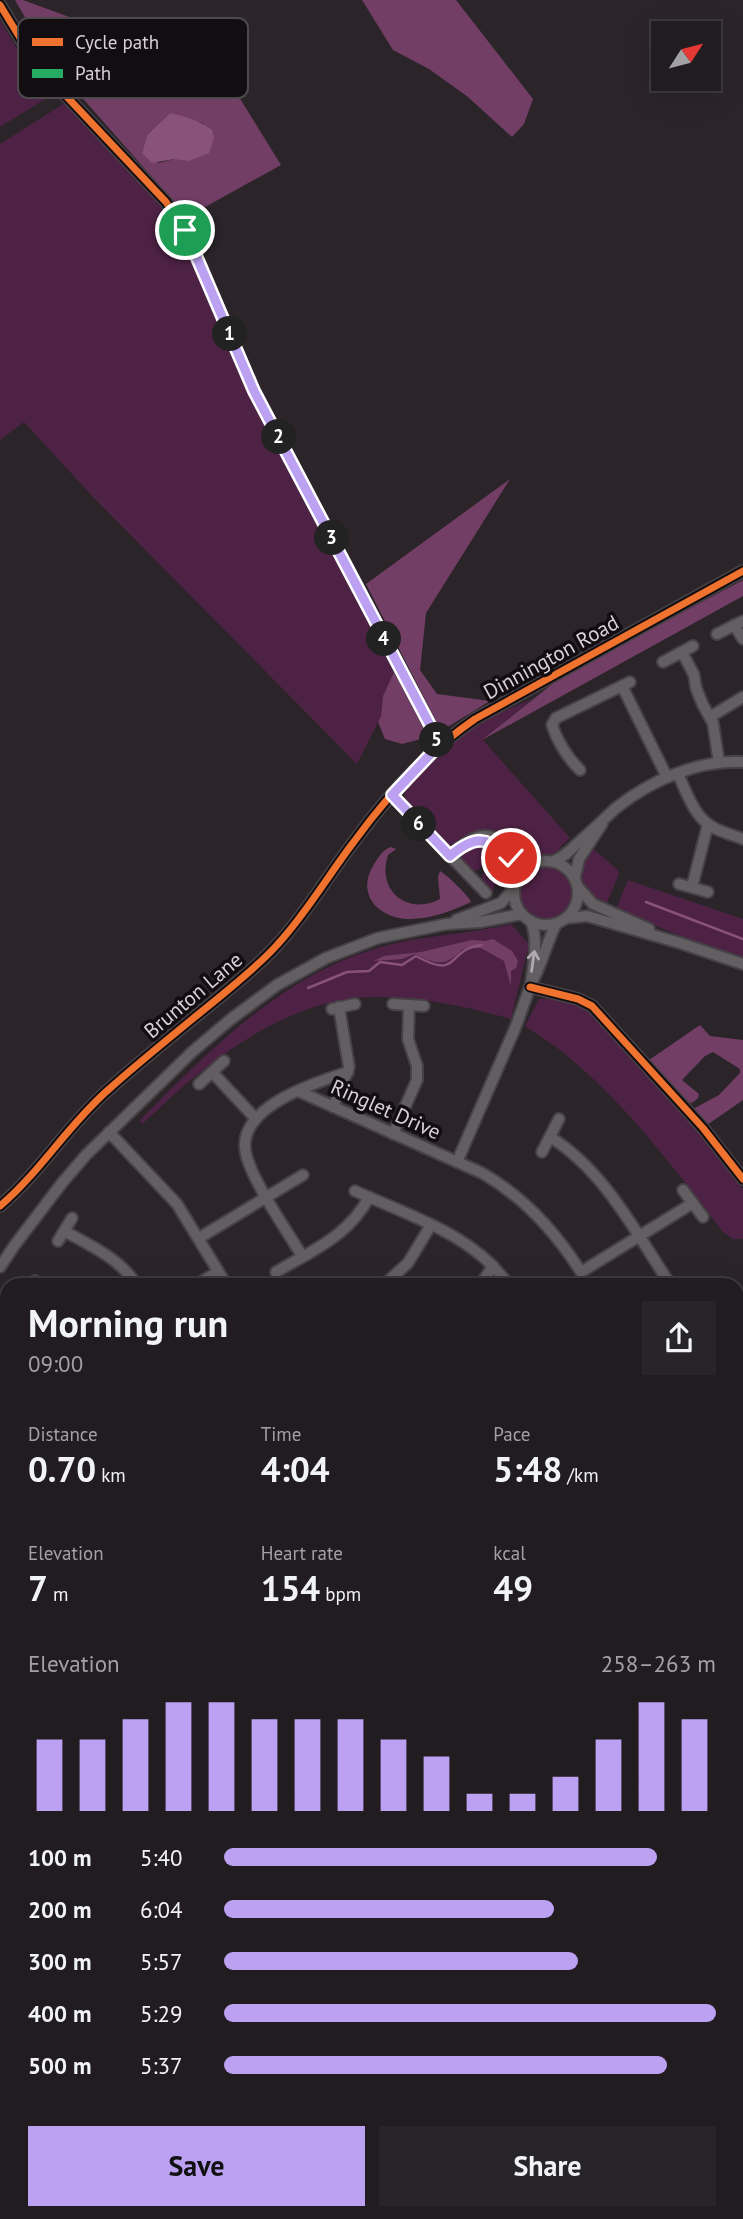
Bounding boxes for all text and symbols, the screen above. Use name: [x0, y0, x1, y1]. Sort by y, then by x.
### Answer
legend: [18, 18, 248, 98]
north arrow: [651, 21, 721, 91]
map controls: [651, 21, 721, 91]
text: Cycle path: [75, 30, 159, 54]
text: Path: [75, 61, 111, 85]
pin: [155, 200, 215, 260]
icon: arrive: [166, 211, 204, 249]
pin: 1: [212, 316, 247, 352]
text: 1: [224, 321, 235, 345]
pin: 2: [262, 420, 296, 454]
text: 2: [273, 424, 284, 448]
pin: 3: [314, 520, 350, 556]
text: 3: [326, 525, 337, 549]
street label: Dinnington Road: [479, 609, 623, 705]
pin: 4: [366, 622, 402, 656]
text: 4: [378, 626, 389, 650]
pin: 5: [420, 722, 454, 758]
text: 5: [431, 727, 442, 751]
pin: 6: [402, 806, 436, 842]
text: 6: [413, 811, 424, 835]
pin: [481, 828, 541, 888]
icon: check: [492, 839, 530, 877]
street label: Brunton Lane: [138, 946, 248, 1044]
one-way arrow: [527, 950, 540, 973]
street label: Ringlet Drive: [327, 1073, 445, 1145]
text: Morning run: [28, 1298, 228, 1347]
button: share: [642, 1301, 716, 1375]
text: 09:00: [28, 1349, 83, 1378]
text: Distance: [28, 1422, 98, 1446]
text: Time: [261, 1422, 301, 1446]
text: Pace: [493, 1422, 531, 1446]
text: 0.70: [28, 1446, 96, 1492]
text: 4:04: [261, 1446, 330, 1492]
text: 5:48: [493, 1446, 562, 1492]
text: km: [96, 1463, 126, 1487]
text: /km: [562, 1463, 599, 1487]
text: Elevation: [28, 1541, 104, 1565]
text: Heart rate: [261, 1541, 343, 1565]
text: kcal: [493, 1541, 526, 1565]
text: 7: [28, 1565, 48, 1611]
text: 154: [261, 1565, 320, 1611]
text: 49: [493, 1565, 533, 1611]
text: m: [48, 1582, 68, 1606]
text: bpm: [320, 1582, 361, 1606]
text: Elevation: [28, 1649, 120, 1678]
text: 258–263 m: [601, 1649, 716, 1678]
text: 100 m: [28, 1843, 91, 1872]
text: 5:40: [140, 1843, 183, 1872]
text: 200 m: [28, 1895, 91, 1924]
text: 6:04: [140, 1895, 183, 1924]
text: 300 m: [28, 1947, 91, 1976]
text: 5:57: [140, 1947, 183, 1976]
text: 400 m: [28, 1999, 91, 2028]
text: 5:29: [140, 1999, 183, 2028]
text: 500 m: [28, 2051, 91, 2080]
text: 5:37: [140, 2051, 183, 2080]
button: Save: [28, 2126, 365, 2206]
button: Share: [379, 2126, 716, 2206]

